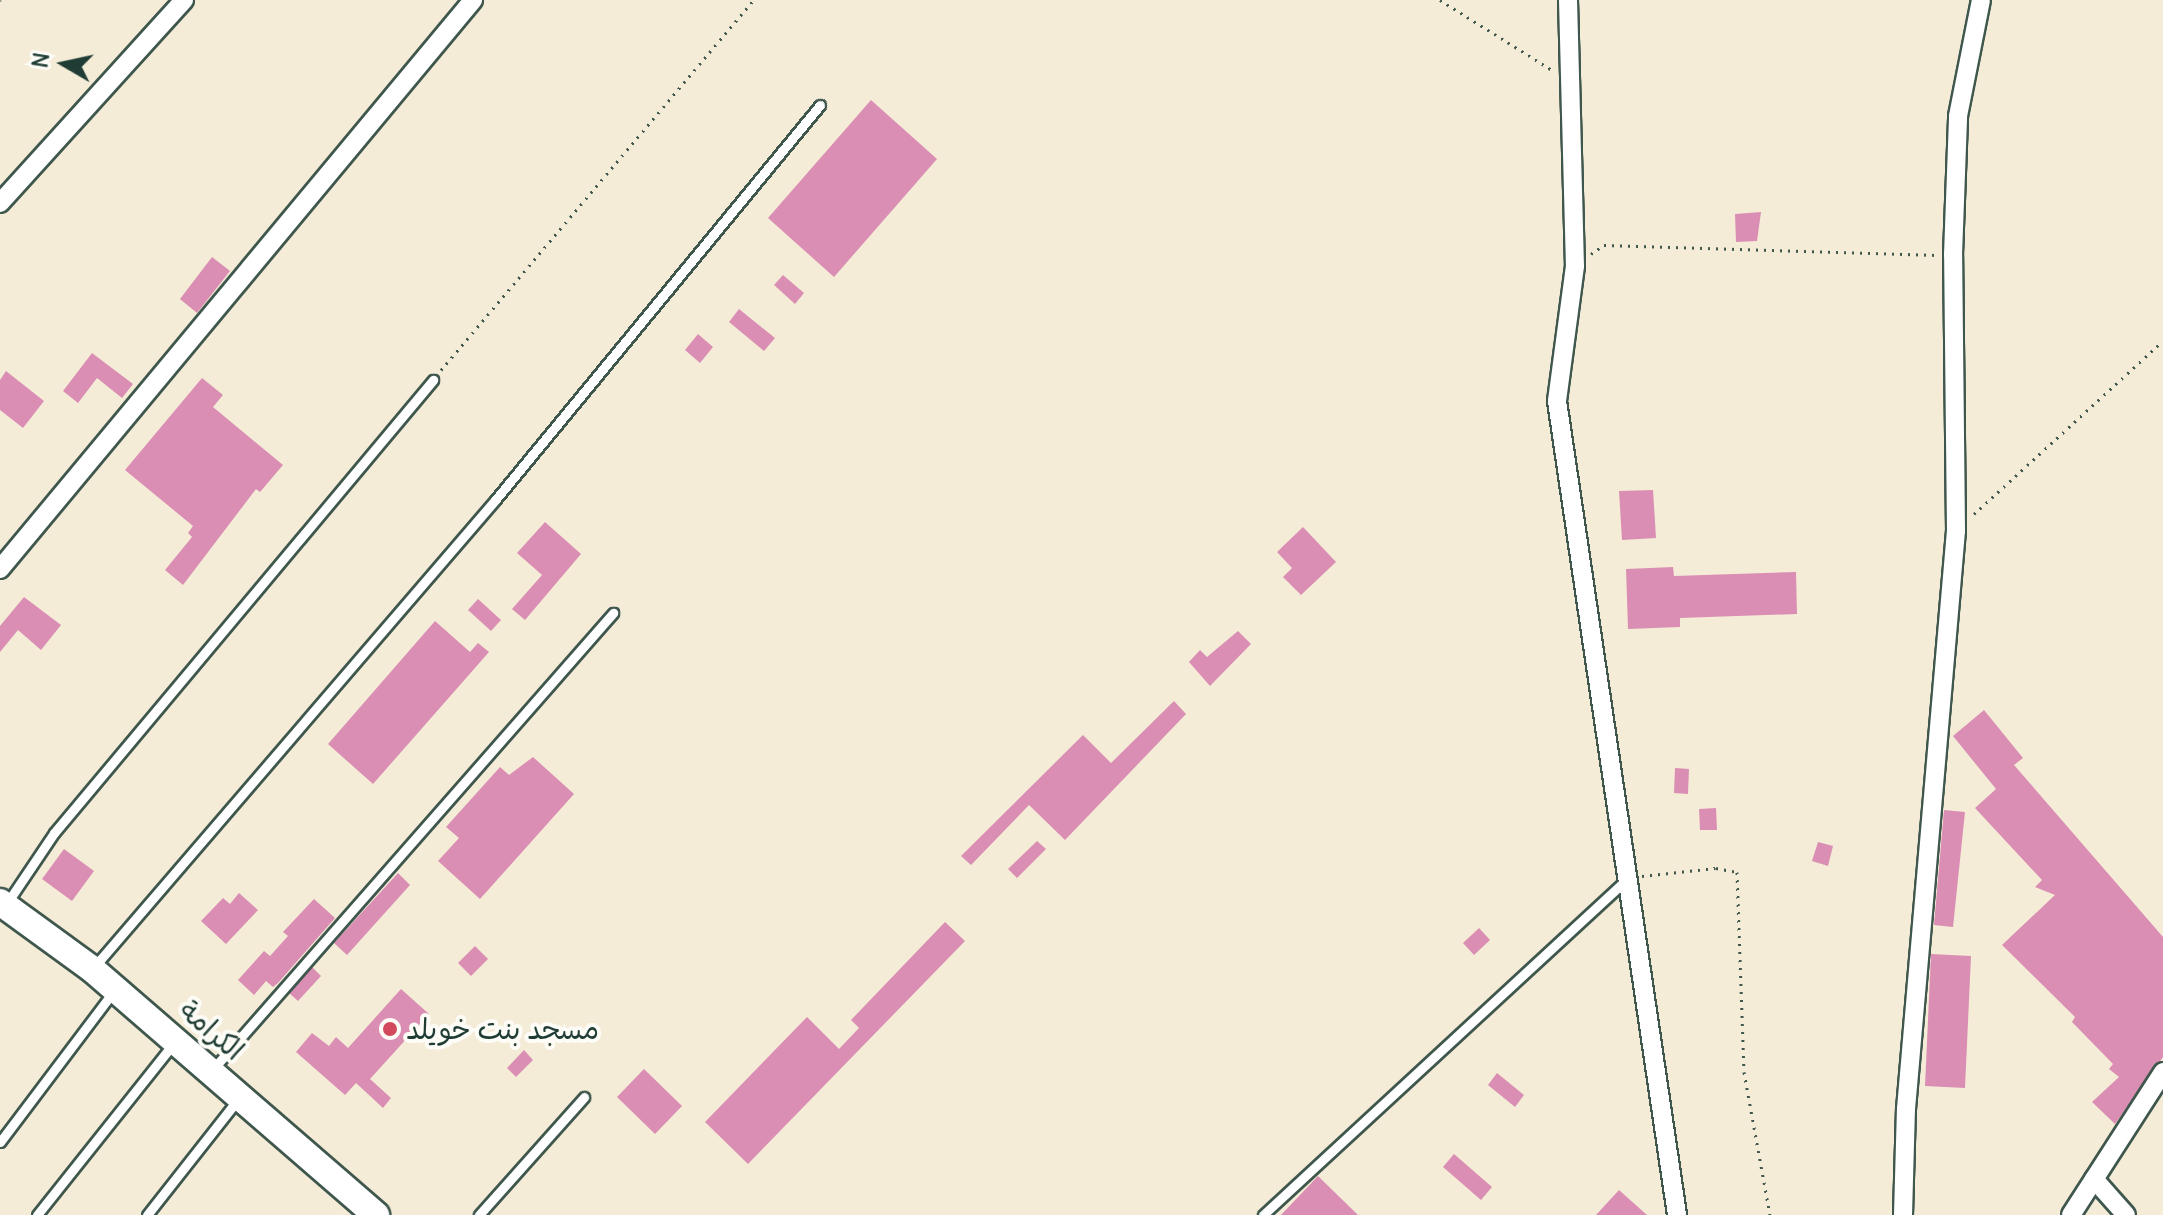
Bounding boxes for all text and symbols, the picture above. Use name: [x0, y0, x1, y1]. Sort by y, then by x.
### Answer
north arrow: [24, 24, 104, 104]
text: N: [25, 51, 55, 70]
street label: الكرامة: [173, 993, 251, 1067]
place label: مسجد بنت خويلد: [406, 1012, 599, 1046]
marker: مسجد بنت خويلد: [381, 1020, 399, 1038]

